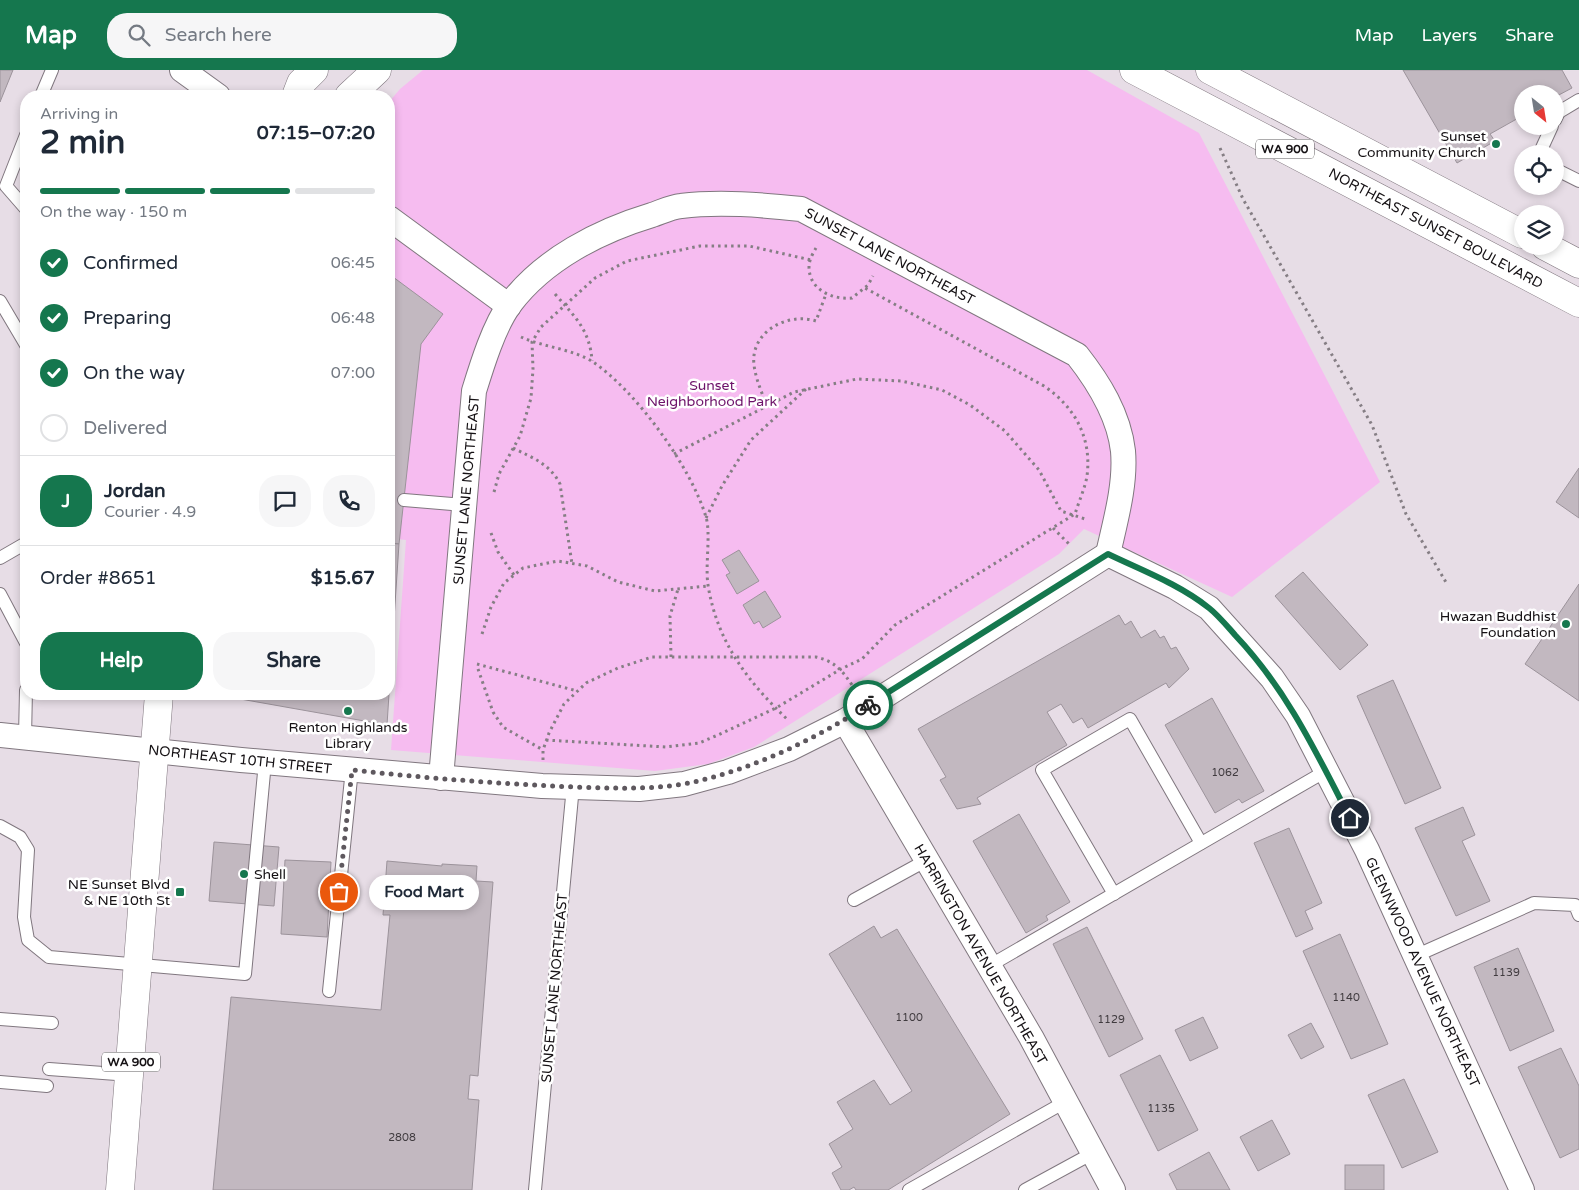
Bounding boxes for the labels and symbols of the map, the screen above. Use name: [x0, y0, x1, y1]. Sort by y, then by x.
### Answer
north arrow: [1514, 85, 1564, 135]
place label: Sunset Community Church: [1357, 128, 1487, 161]
marker: Sunset Community Church: [1490, 138, 1502, 150]
road number: WA 900: [1256, 140, 1314, 158]
street label: NORTHEAST SUNSET BOULEVARD: [1326, 165, 1546, 292]
street label: SUNSET LANE NORTHEAST: [802, 204, 978, 309]
park label: Sunset Neighborhood Park: [647, 377, 778, 410]
street label: SUNSET LANE NORTHEAST: [450, 394, 483, 585]
place label: Hwazan Buddhist Foundation: [1440, 608, 1557, 641]
marker: Hwazan Buddhist Foundation: [1560, 618, 1572, 630]
courier: [843, 680, 893, 730]
marker: Renton Highlands Library: [342, 705, 354, 717]
place label: Renton Highlands Library: [289, 719, 408, 752]
street label: NORTHEAST 10TH STREET: [147, 741, 333, 778]
house number: 1062: [1211, 766, 1239, 779]
pin: [1329, 797, 1371, 839]
street label: HARRINGTON AVENUE NORTHEAST: [910, 841, 1051, 1068]
street label: GLENNWOOD AVENUE NORTHEAST: [1362, 855, 1484, 1090]
place label: Shell: [254, 866, 286, 883]
marker: Shell: [238, 868, 250, 880]
pin: [318, 871, 360, 913]
callout: Food Mart: [369, 874, 479, 910]
place label: NE Sunset Blvd & NE 10th St: [68, 876, 171, 909]
marker: NE Sunset Blvd & NE 10th St: [174, 886, 186, 898]
street label: SUNSET LANE NORTHEAST: [538, 892, 571, 1083]
house number: 1139: [1492, 966, 1520, 979]
house number: 1140: [1332, 991, 1360, 1004]
house number: 1100: [895, 1011, 923, 1024]
house number: 1129: [1097, 1013, 1125, 1026]
road number: WA 900: [102, 1052, 160, 1072]
house number: 1135: [1147, 1102, 1175, 1115]
house number: 2808: [388, 1131, 416, 1144]

